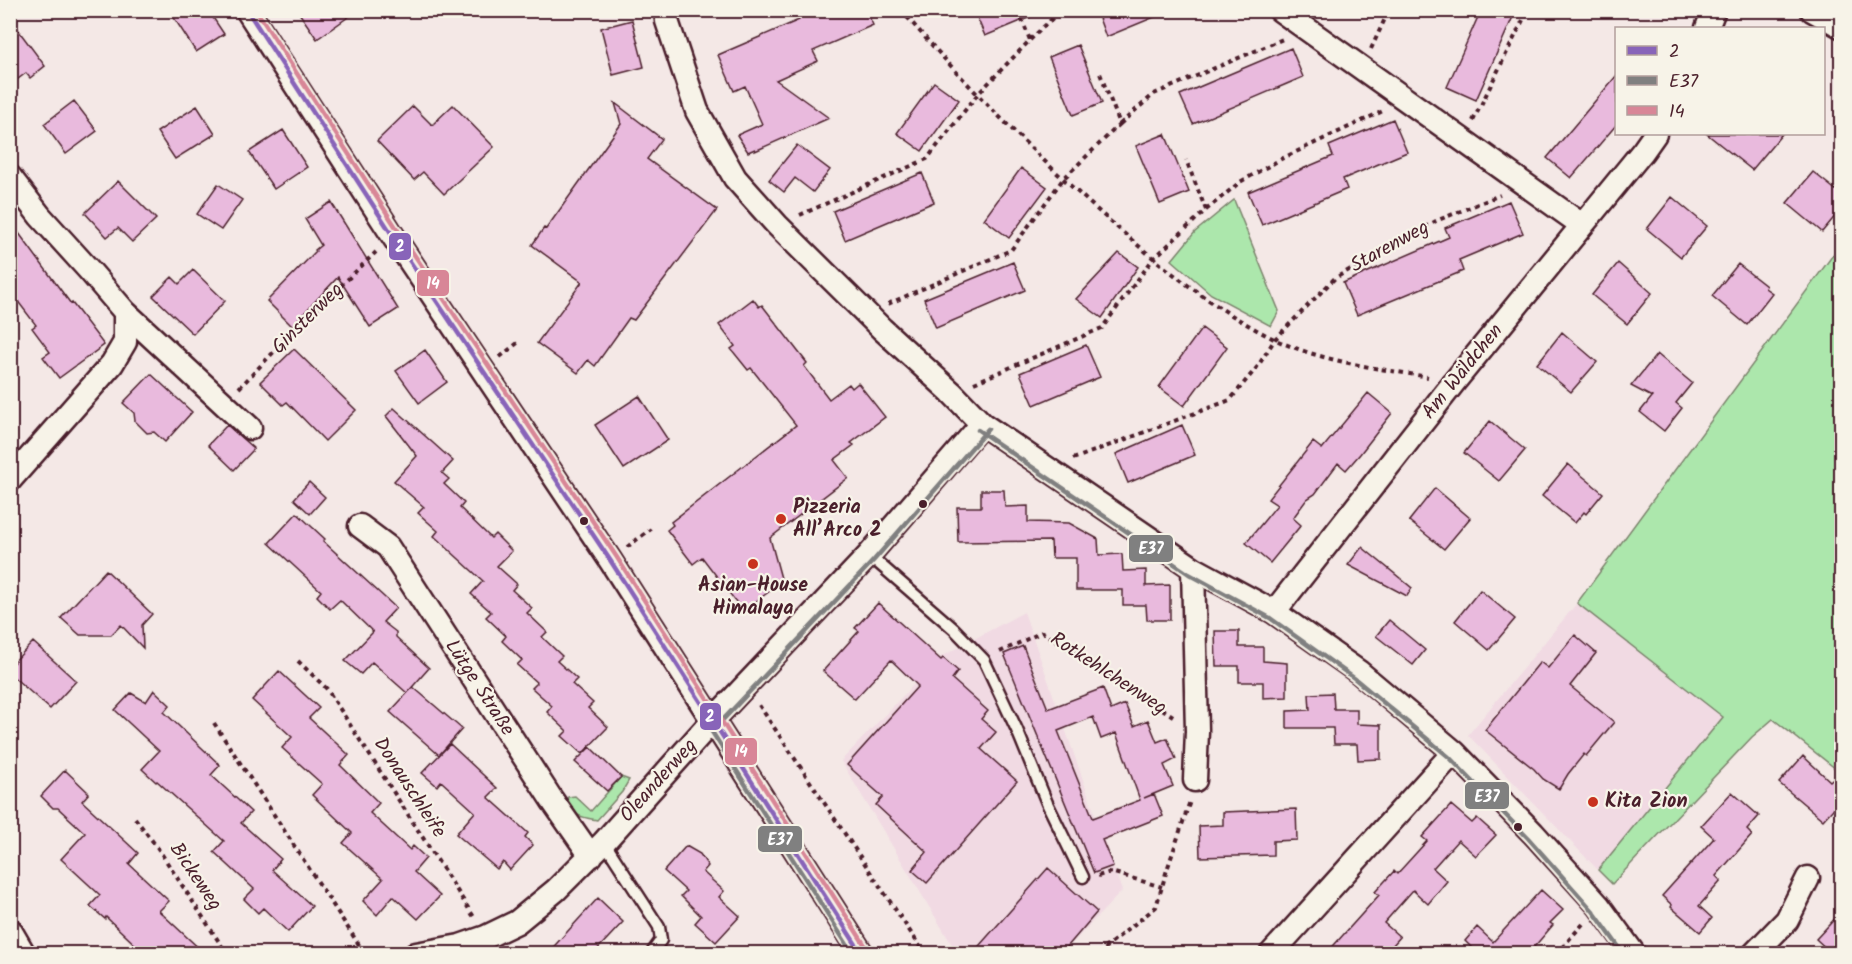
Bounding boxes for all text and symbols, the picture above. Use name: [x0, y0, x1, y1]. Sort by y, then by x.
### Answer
legend: [1615, 27, 1825, 135]
text: 2: [1669, 38, 1679, 67]
text: E37: [1669, 68, 1699, 97]
text: 14: [1669, 98, 1685, 127]
street label: Starenweg: [1345, 212, 1435, 282]
line badge: 2: [388, 232, 412, 261]
text: 2: [395, 235, 405, 260]
line badge: 14: [416, 269, 450, 297]
text: 14: [426, 272, 440, 297]
street label: Ginsterweg: [264, 275, 352, 363]
street label: Am Wäldchen: [1414, 317, 1512, 427]
place label: Pizzeria All’Arco 2: [793, 492, 881, 547]
unlabelled marker: [917, 498, 929, 510]
marker: Pizzeria All’Arco 2: [774, 512, 788, 526]
unlabelled marker: [578, 515, 590, 527]
line badge: E37: [1128, 534, 1174, 563]
text: E37: [1138, 537, 1164, 562]
marker: Asian-House Himalaya: [746, 557, 760, 571]
place label: Asian-House Himalaya: [698, 570, 808, 625]
street label: Rotkehlchenweg: [1043, 624, 1173, 724]
street label: Lütge Straße: [436, 633, 522, 743]
line badge: 2: [699, 702, 722, 731]
text: 2: [705, 705, 715, 730]
street label: Donauschleife: [364, 731, 454, 845]
street label: Oleanderweg: [612, 732, 706, 830]
line badge: 14: [724, 737, 758, 766]
text: 14: [734, 740, 748, 765]
line badge: E37: [1464, 781, 1510, 810]
text: E37: [1474, 785, 1500, 810]
place label: Kita Zion: [1605, 786, 1687, 818]
marker: Kita Zion: [1586, 795, 1600, 809]
unlabelled marker: [1512, 821, 1524, 833]
line badge: E37: [757, 825, 803, 853]
text: E37: [767, 828, 793, 853]
street label: Bickeweg: [160, 836, 230, 918]

